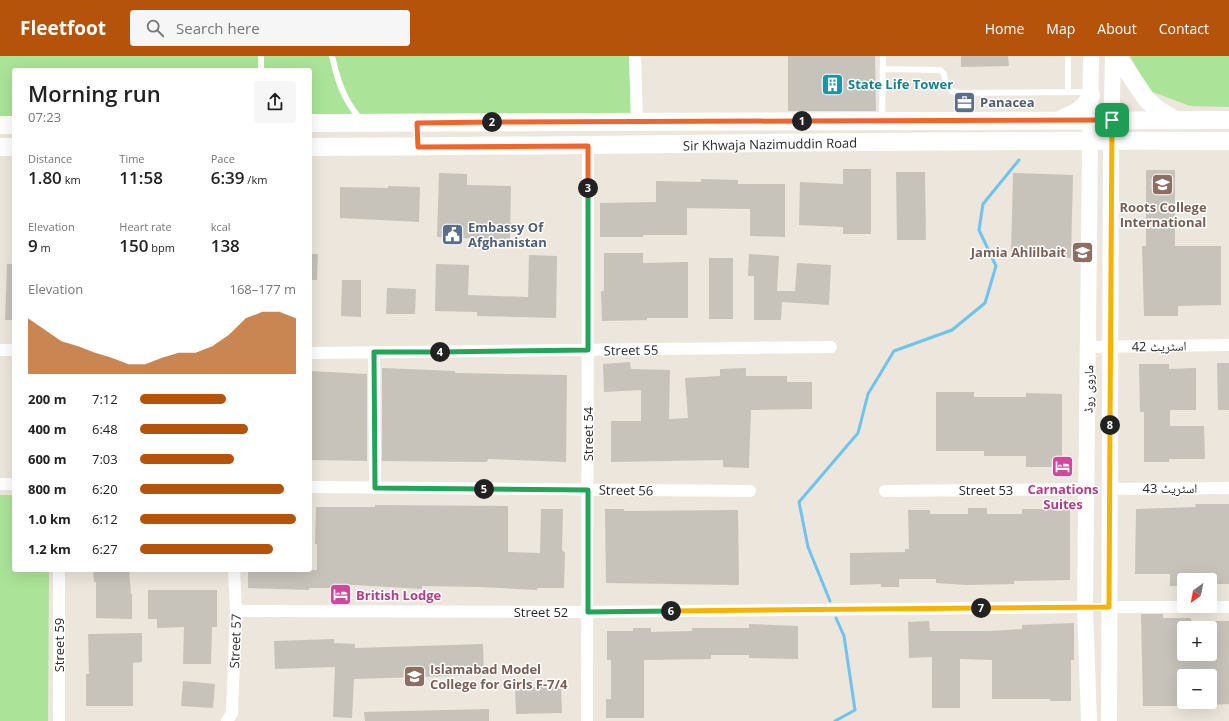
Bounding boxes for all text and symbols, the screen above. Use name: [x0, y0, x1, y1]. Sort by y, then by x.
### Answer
search box: [130, 10, 410, 46]
text: Fleetfoot: [20, 15, 106, 41]
icon: search: [144, 17, 166, 39]
text: Search here: [176, 18, 260, 38]
text: Home: [985, 19, 1024, 38]
text: Map: [1046, 19, 1075, 38]
text: About: [1097, 19, 1137, 38]
text: Contact: [1159, 19, 1209, 38]
building icon: State Life Tower: [819, 71, 845, 97]
place label: State Life Tower: [848, 75, 953, 93]
text: Morning run: [28, 78, 161, 108]
button: share: [254, 81, 296, 123]
office icon: Panacea: [952, 89, 978, 115]
place label: Panacea: [980, 93, 1035, 111]
pin: [1095, 103, 1129, 137]
text: 07:23: [28, 108, 61, 126]
icon: arrive: [1101, 109, 1123, 131]
pin: 1: [792, 111, 812, 131]
pin: 2: [482, 112, 502, 132]
text: 1: [799, 113, 805, 128]
text: 2: [489, 114, 495, 129]
street label: Sir Khwaja Nazimuddin Road: [683, 133, 857, 155]
text: Distance: [28, 151, 72, 166]
text: Time: [119, 151, 145, 166]
text: Pace: [211, 151, 235, 166]
text: 1.80: [28, 166, 62, 189]
text: 11:58: [119, 166, 163, 189]
text: 6:39: [211, 166, 244, 189]
text: km: [62, 172, 81, 187]
text: /km: [244, 172, 267, 187]
school or university icon: Roots College International: [1150, 172, 1176, 198]
pin: 3: [578, 178, 598, 198]
text: 3: [585, 180, 591, 195]
place label: Roots College International: [1119, 198, 1207, 231]
place label: Embassy Of Afghanistan: [468, 218, 547, 251]
text: Elevation: [28, 219, 75, 234]
text: Heart rate: [119, 219, 172, 234]
text: kcal: [211, 219, 231, 234]
public building icon: Embassy Of Afghanistan: [439, 221, 465, 247]
text: 9: [28, 234, 38, 257]
text: 150: [119, 234, 149, 257]
text: 138: [211, 234, 240, 257]
school or university icon: Jamia Ahlilbait: [1069, 239, 1095, 265]
text: m: [38, 240, 51, 255]
text: bpm: [149, 240, 175, 255]
place label: Jamia Ahlilbait: [970, 243, 1066, 261]
text: Elevation: [28, 280, 83, 298]
text: 168–177 m: [229, 280, 296, 298]
street label: اسٹریٹ 42: [1131, 337, 1187, 355]
street label: Street 55: [604, 341, 658, 359]
pin: 4: [430, 342, 450, 362]
text: 4: [437, 344, 443, 359]
street label: ماروی روڈ: [1079, 365, 1097, 413]
text: 200 m: [28, 390, 66, 408]
text: 7:12: [92, 390, 118, 408]
street label: Street 54: [579, 406, 597, 461]
pin: 8: [1100, 415, 1120, 435]
text: 8: [1107, 417, 1113, 432]
text: 400 m: [28, 420, 66, 438]
text: 6:48: [92, 420, 118, 438]
text: 600 m: [28, 450, 66, 468]
text: 7:03: [92, 450, 118, 468]
hotel icon: Carnations Suites: [1050, 454, 1076, 480]
pin: 5: [474, 479, 494, 499]
street label: اسٹریٹ 43: [1143, 479, 1197, 497]
text: 800 m: [28, 480, 66, 498]
text: 6:20: [92, 480, 118, 498]
place label: Carnations Suites: [1027, 480, 1099, 513]
text: 5: [481, 481, 487, 496]
street label: Street 56: [599, 481, 653, 499]
street label: Street 53: [959, 481, 1013, 499]
text: 1.0 km: [28, 510, 71, 528]
text: 6:12: [92, 510, 118, 528]
text: 1.2 km: [28, 540, 71, 558]
text: 6:27: [92, 540, 118, 558]
north arrow: [1177, 573, 1217, 613]
map controls: [1177, 573, 1217, 709]
hotel icon: British Lodge: [328, 582, 354, 608]
place label: British Lodge: [356, 586, 442, 604]
pin: 7: [971, 598, 991, 618]
text: 7: [978, 600, 984, 615]
pin: 6: [661, 601, 681, 621]
street label: Street 52: [514, 603, 568, 621]
text: 6: [668, 603, 674, 618]
street label: Street 57: [225, 613, 245, 669]
street label: Street 59: [50, 618, 68, 672]
button: +: [1177, 621, 1217, 661]
place label: Islamabad Model College for Girls F-7/4: [430, 660, 568, 693]
school or university icon: Islamabad Model College for Girls F-7/4: [402, 663, 428, 689]
button: −: [1177, 669, 1217, 709]

